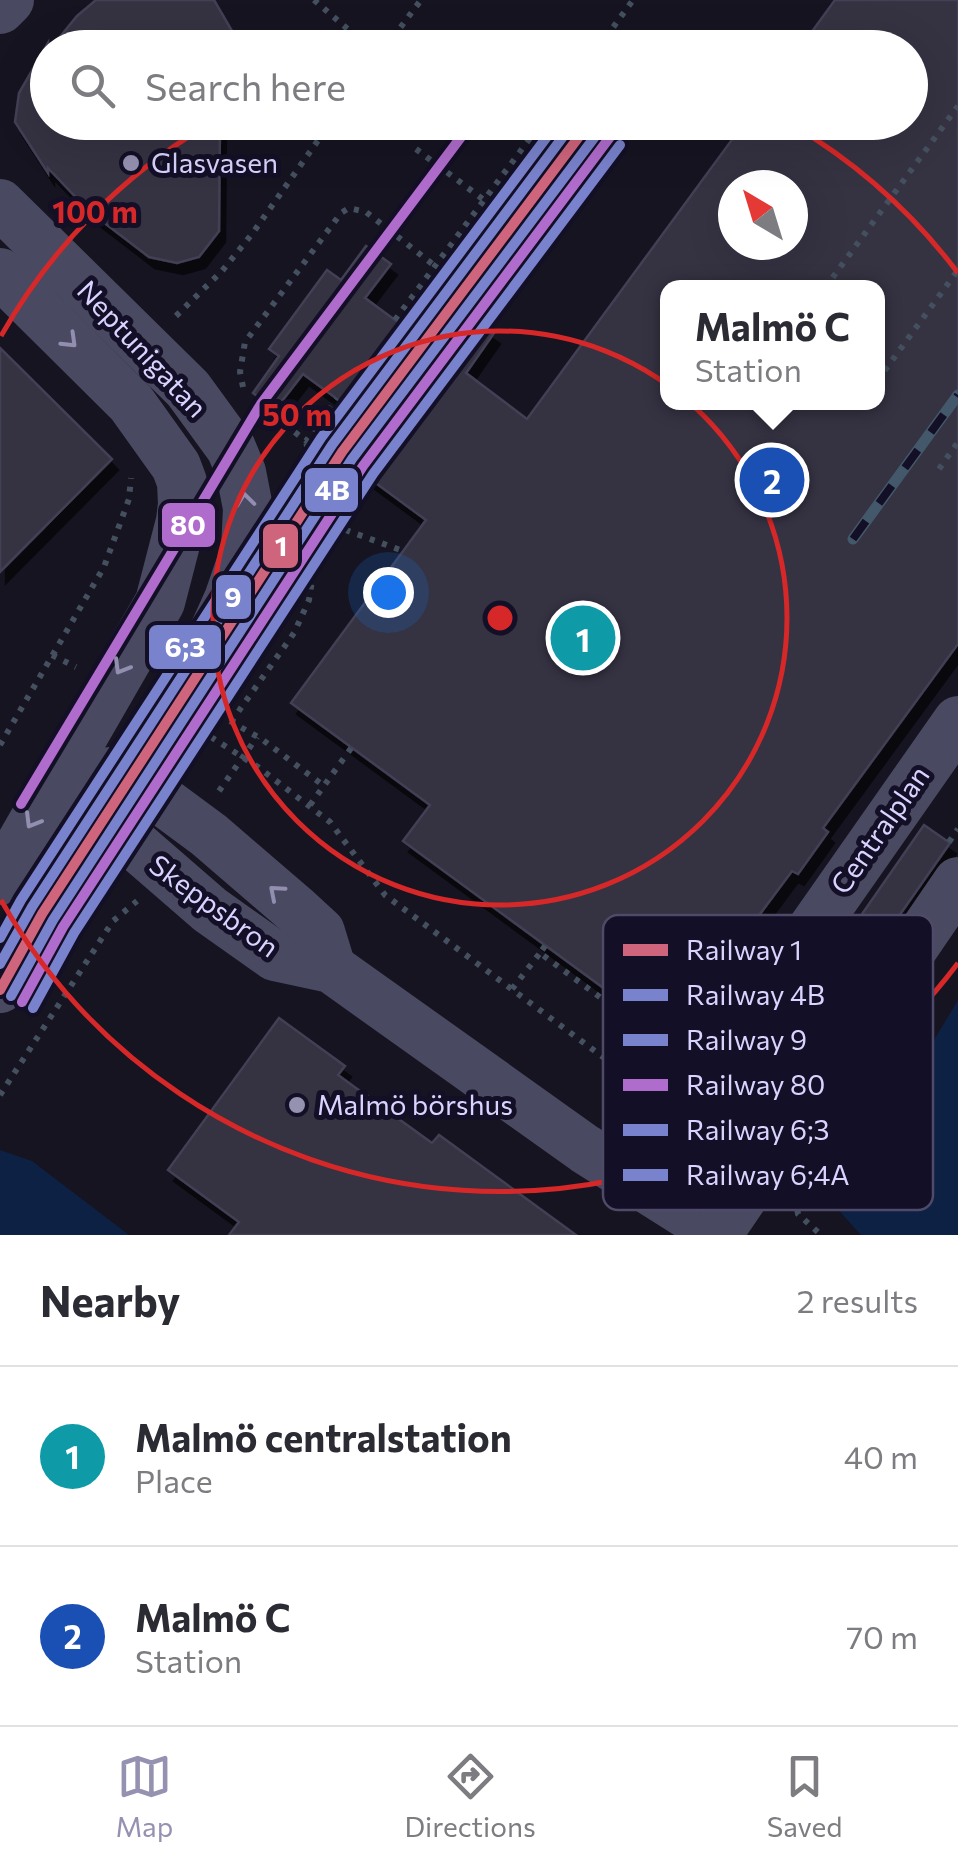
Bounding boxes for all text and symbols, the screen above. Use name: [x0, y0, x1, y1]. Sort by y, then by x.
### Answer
search box: [30, 30, 928, 140]
icon: search: [65, 58, 120, 113]
text: Search here: [145, 62, 346, 109]
place label: Glasvasen: [151, 145, 278, 179]
marker: Glasvasen: [120, 152, 142, 174]
north arrow: [718, 170, 808, 260]
text: 100 m: [52, 192, 138, 229]
street label: Neptunigatan: [71, 273, 215, 424]
popup: [660, 280, 885, 410]
text: Malmö C: [695, 302, 850, 349]
one-way arrow: [58, 330, 76, 348]
text: Station: [695, 349, 802, 389]
text: 50 m: [262, 395, 332, 432]
pin: 2: [740, 442, 804, 518]
line badge: 4B: [303, 466, 360, 514]
text: 4B: [314, 472, 350, 506]
one-way arrow: [236, 491, 257, 508]
line badge: 80: [160, 501, 217, 549]
text: 80: [170, 507, 206, 541]
line badge: 1: [261, 522, 300, 570]
text: 1: [275, 528, 287, 562]
your location: [363, 567, 414, 618]
line badge: 9: [214, 573, 253, 621]
text: 9: [224, 579, 242, 613]
centre of rings: [482, 600, 518, 636]
pin: 1: [550, 600, 616, 676]
line badge: 6;3: [147, 623, 223, 671]
text: 6;3: [165, 629, 206, 663]
one-way arrow: [115, 656, 134, 674]
street label: Centralplan: [823, 759, 936, 900]
one-way arrow: [25, 810, 44, 828]
street label: Skeppsbron: [143, 847, 286, 963]
one-way arrow: [269, 885, 288, 903]
legend: [603, 915, 933, 1210]
text: Railway 1: [686, 932, 802, 966]
text: Railway 4B: [686, 977, 825, 1011]
text: Railway 9: [686, 1022, 807, 1056]
text: Railway 80: [686, 1067, 825, 1101]
place label: Malmö börshus: [317, 1087, 513, 1121]
marker: Malmö börshus: [286, 1094, 308, 1116]
text: Railway 6;3: [686, 1112, 830, 1146]
text: Railway 6;4A: [686, 1157, 850, 1191]
text: Nearby: [40, 1274, 180, 1326]
text: 2 results: [797, 1280, 918, 1320]
text: Malmö centralstation: [135, 1413, 512, 1460]
text: 1: [65, 1436, 80, 1476]
text: 40 m: [844, 1436, 918, 1476]
text: Place: [135, 1460, 213, 1500]
text: Malmö C: [135, 1593, 291, 1640]
text: 2: [63, 1616, 82, 1656]
text: 70 m: [846, 1616, 918, 1656]
text: Station: [135, 1640, 242, 1680]
tab: Map: [116, 1749, 173, 1843]
tab: Directions: [404, 1749, 536, 1843]
tab: Saved: [767, 1749, 842, 1843]

